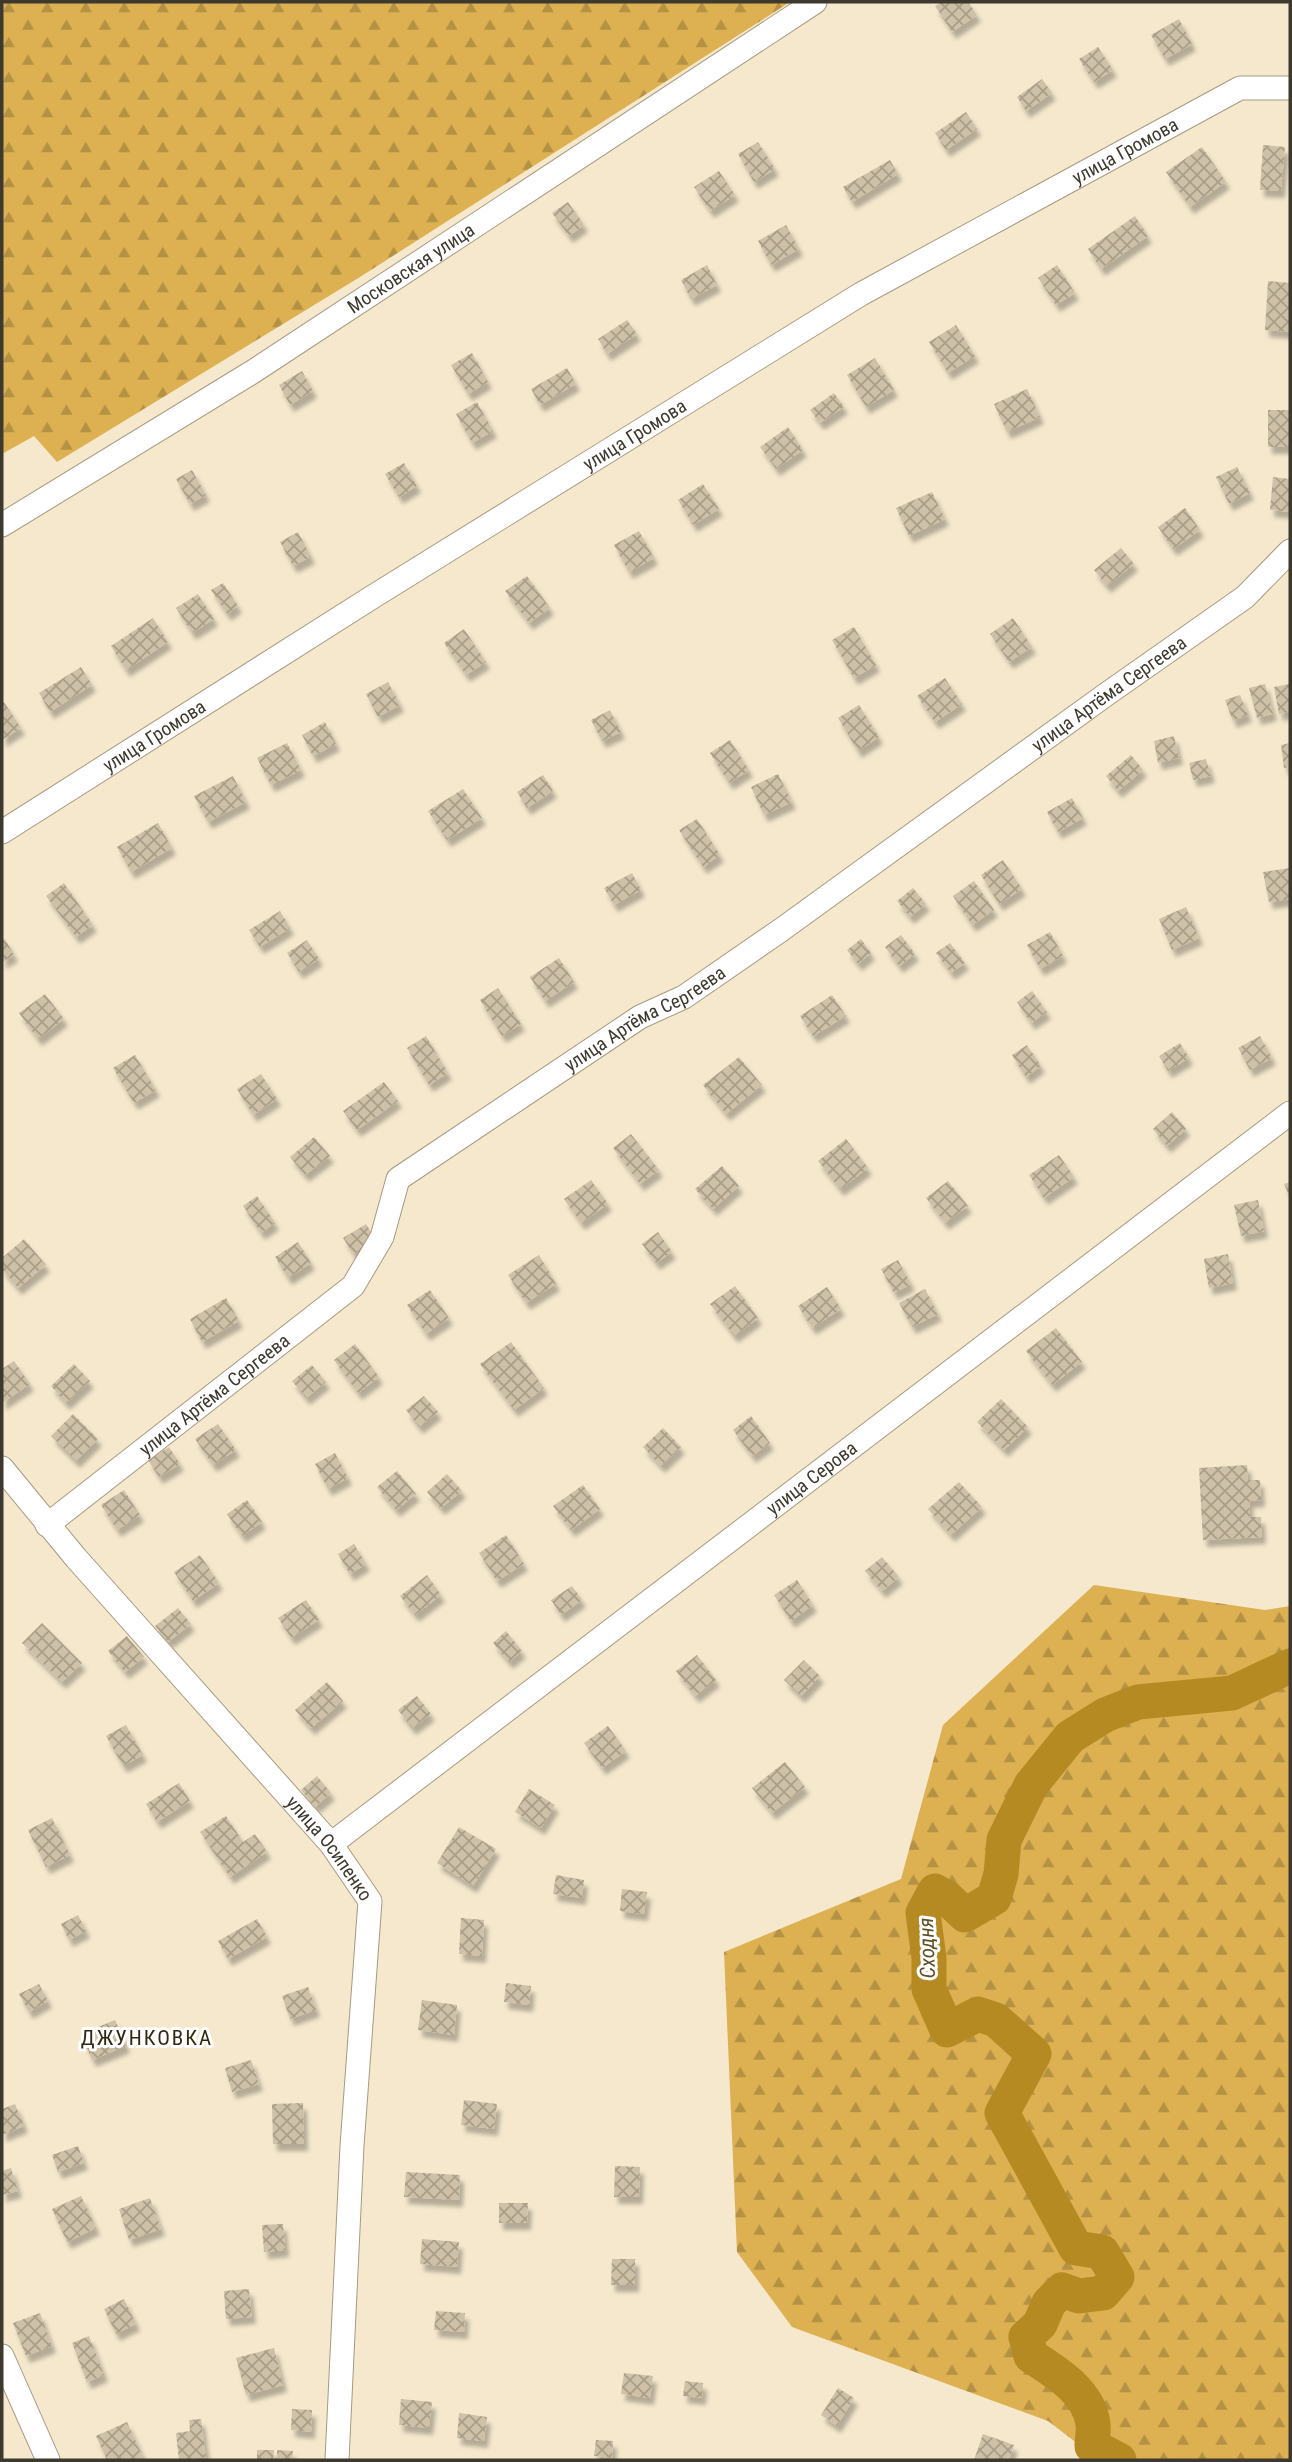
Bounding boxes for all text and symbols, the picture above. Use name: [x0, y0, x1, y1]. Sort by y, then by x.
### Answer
street label: улица Громова: [1068, 113, 1182, 189]
street label: Московская улица: [343, 218, 479, 318]
street label: улица Громова: [579, 394, 691, 476]
street label: улица Артёма Сергеева: [1027, 631, 1191, 757]
street label: улица Громова: [99, 695, 210, 777]
street label: улица Артёма Сергеева: [560, 961, 730, 1076]
street label: улица Артёма Сергеева: [135, 1329, 294, 1461]
street label: улица Серова: [762, 1436, 861, 1520]
street label: улица Осипенко: [281, 1791, 377, 1905]
water label: Сходня: [914, 1917, 940, 1979]
district label: ДЖУНКОВКА: [81, 2026, 213, 2050]

